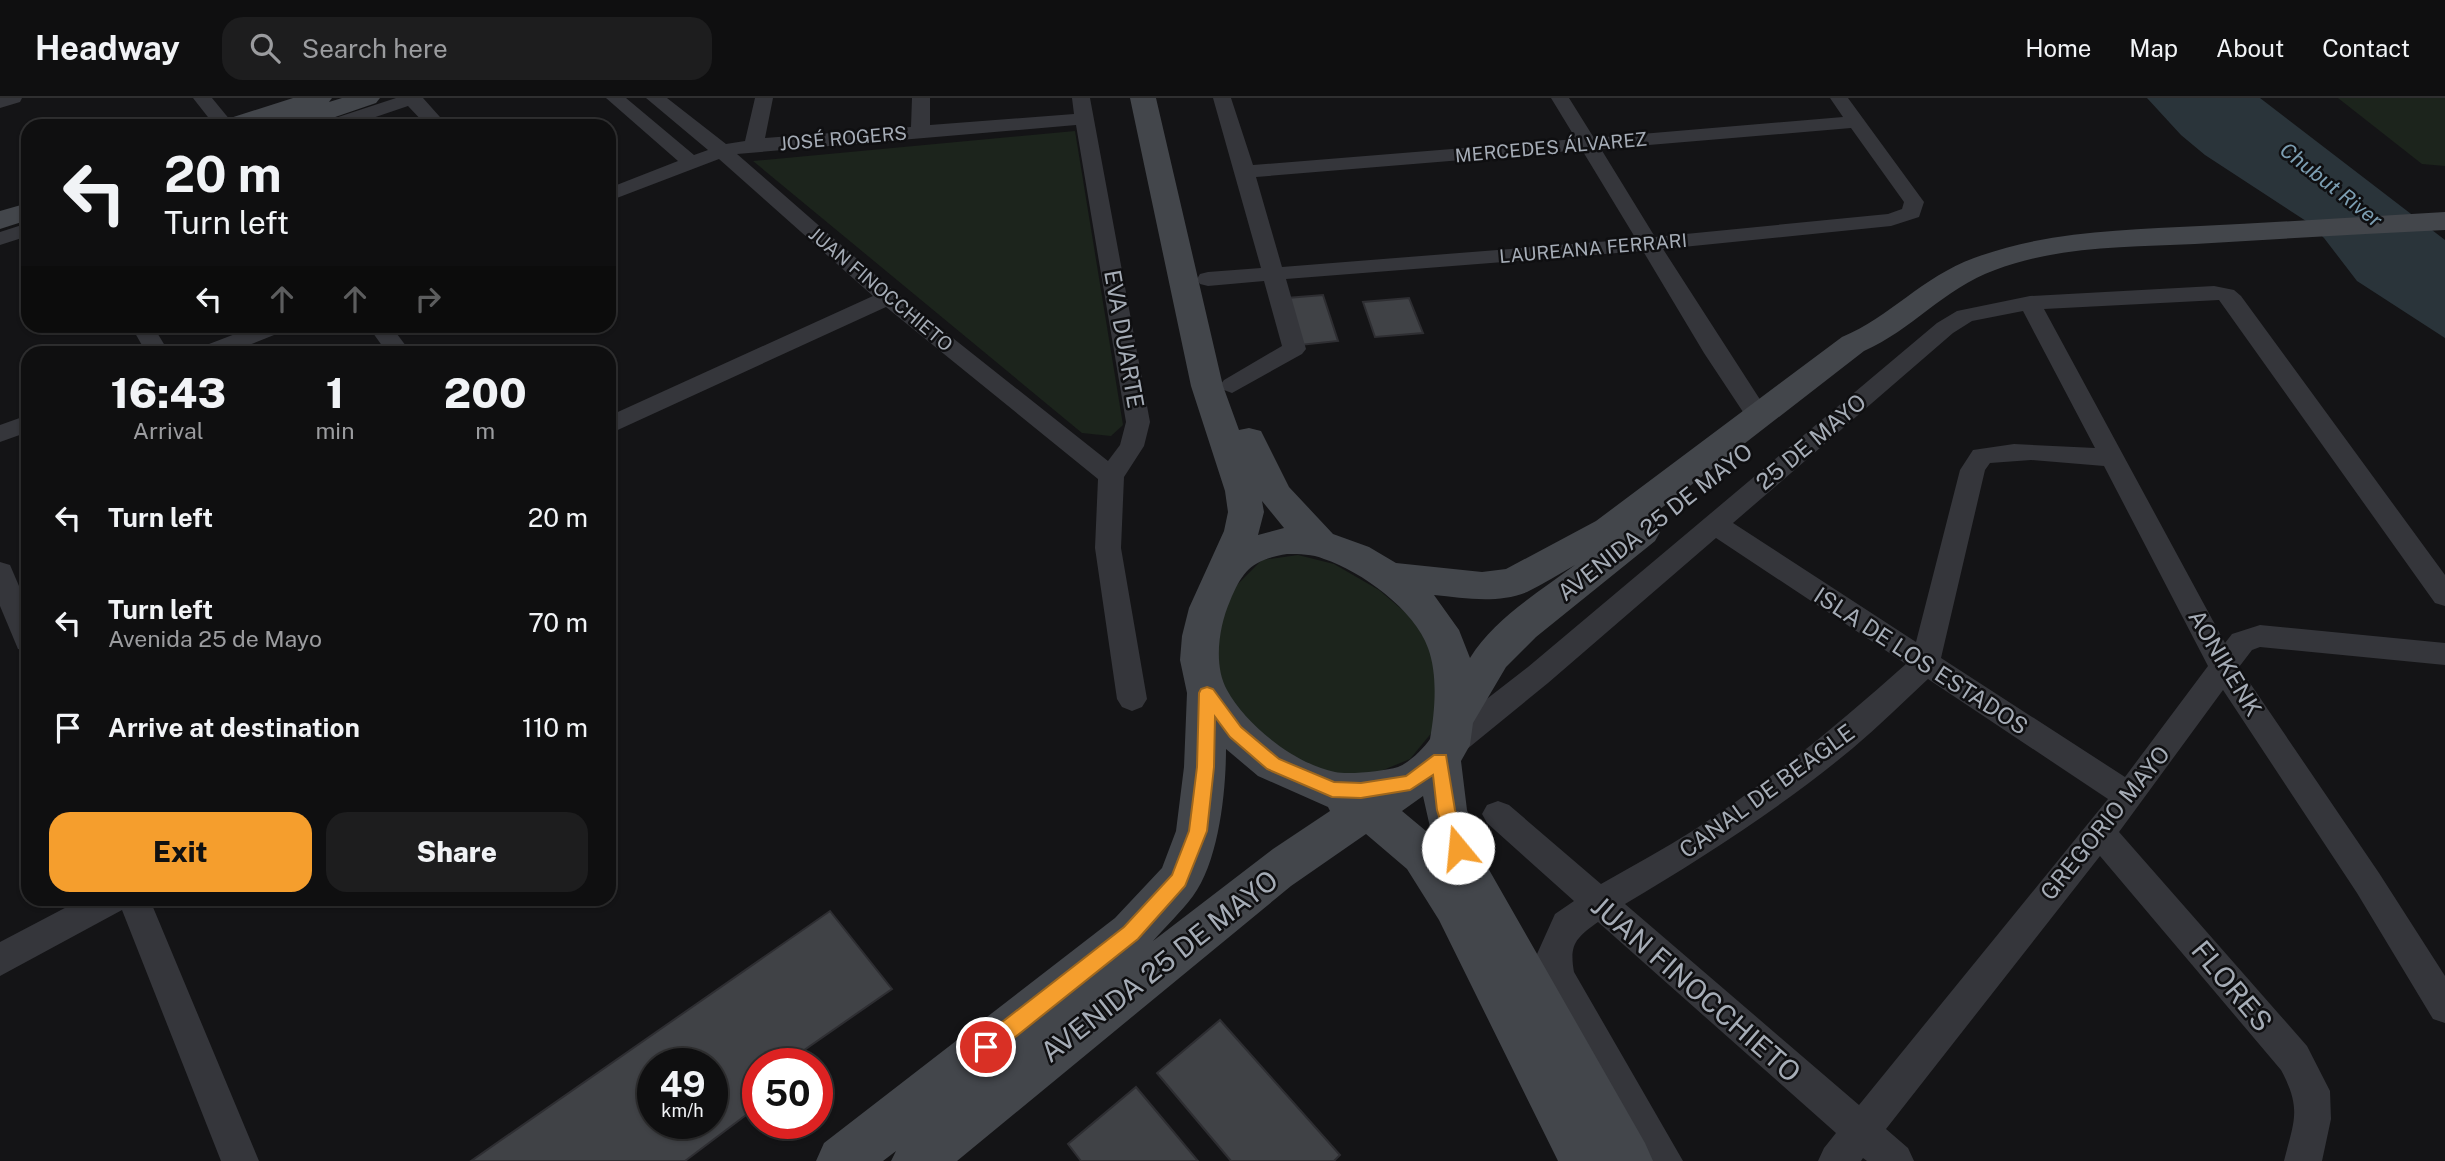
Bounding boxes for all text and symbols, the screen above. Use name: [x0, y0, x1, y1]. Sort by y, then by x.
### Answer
search box: [222, 17, 712, 80]
text: Headway: [35, 29, 180, 67]
icon: search: [246, 29, 284, 67]
text: Search here: [302, 33, 448, 64]
text: Home: [2025, 34, 2091, 62]
text: Map: [2129, 34, 2178, 62]
text: About: [2216, 34, 2284, 62]
text: Contact: [2322, 34, 2410, 62]
street label: JOSÉ ROGERS: [778, 121, 908, 155]
street label: MERCEDES ÁLVAREZ: [1454, 128, 1648, 166]
water label: Chubut River: [2275, 137, 2388, 233]
text: 20 m: [164, 145, 282, 203]
icon: left: [49, 147, 140, 238]
text: Turn left: [164, 204, 289, 241]
street label: JUAN FINOCCHIETO: [805, 223, 957, 355]
street label: LAUREANA FERRARI: [1498, 229, 1688, 267]
street label: EVA DUARTE: [1099, 268, 1150, 410]
icon: left: [190, 280, 228, 318]
icon: ahead: [263, 280, 301, 318]
icon: ahead: [336, 280, 374, 318]
icon: right: [409, 280, 447, 318]
text: 16:43: [110, 368, 226, 417]
text: 1: [326, 368, 344, 417]
text: 200: [444, 368, 527, 417]
street label: 25 DE MAYO: [1750, 388, 1871, 495]
text: Arrival: [133, 417, 204, 444]
text: min: [315, 417, 354, 444]
text: m: [475, 417, 495, 444]
street label: AVENIDA 25 DE MAYO: [1552, 437, 1757, 606]
icon: left: [49, 499, 87, 537]
text: Turn left: [108, 502, 213, 533]
text: 20 m: [528, 502, 588, 533]
street label: ISLA DE LOS ESTADOS: [1809, 581, 2033, 740]
text: Turn left: [108, 594, 213, 625]
icon: left: [49, 604, 87, 642]
street label: AONIKENK: [2183, 605, 2268, 721]
text: 70 m: [528, 607, 588, 638]
text: Avenida 25 de Mayo: [108, 625, 322, 652]
icon: arrive: [49, 709, 87, 747]
text: Arrive at destination: [108, 712, 360, 743]
text: 110 m: [522, 712, 588, 743]
street label: CANAL DE BEAGLE: [1674, 718, 1860, 863]
street label: GREGORIO MAYO: [2034, 740, 2175, 905]
position arrow: [1421, 811, 1495, 885]
button: Exit: [49, 812, 312, 892]
button: Share: [326, 812, 588, 892]
street label: AVENIDA 25 DE MAYO: [1034, 863, 1284, 1068]
street label: JUAN FINOCCHIETO: [1585, 889, 1808, 1088]
street label: FLORES: [2185, 934, 2280, 1038]
pin: [956, 1017, 1016, 1077]
icon: arrive: [967, 1028, 1005, 1066]
speed limit sign: 50: [742, 1048, 833, 1139]
text: 49: [659, 1064, 706, 1105]
text: km/h: [661, 1100, 704, 1121]

